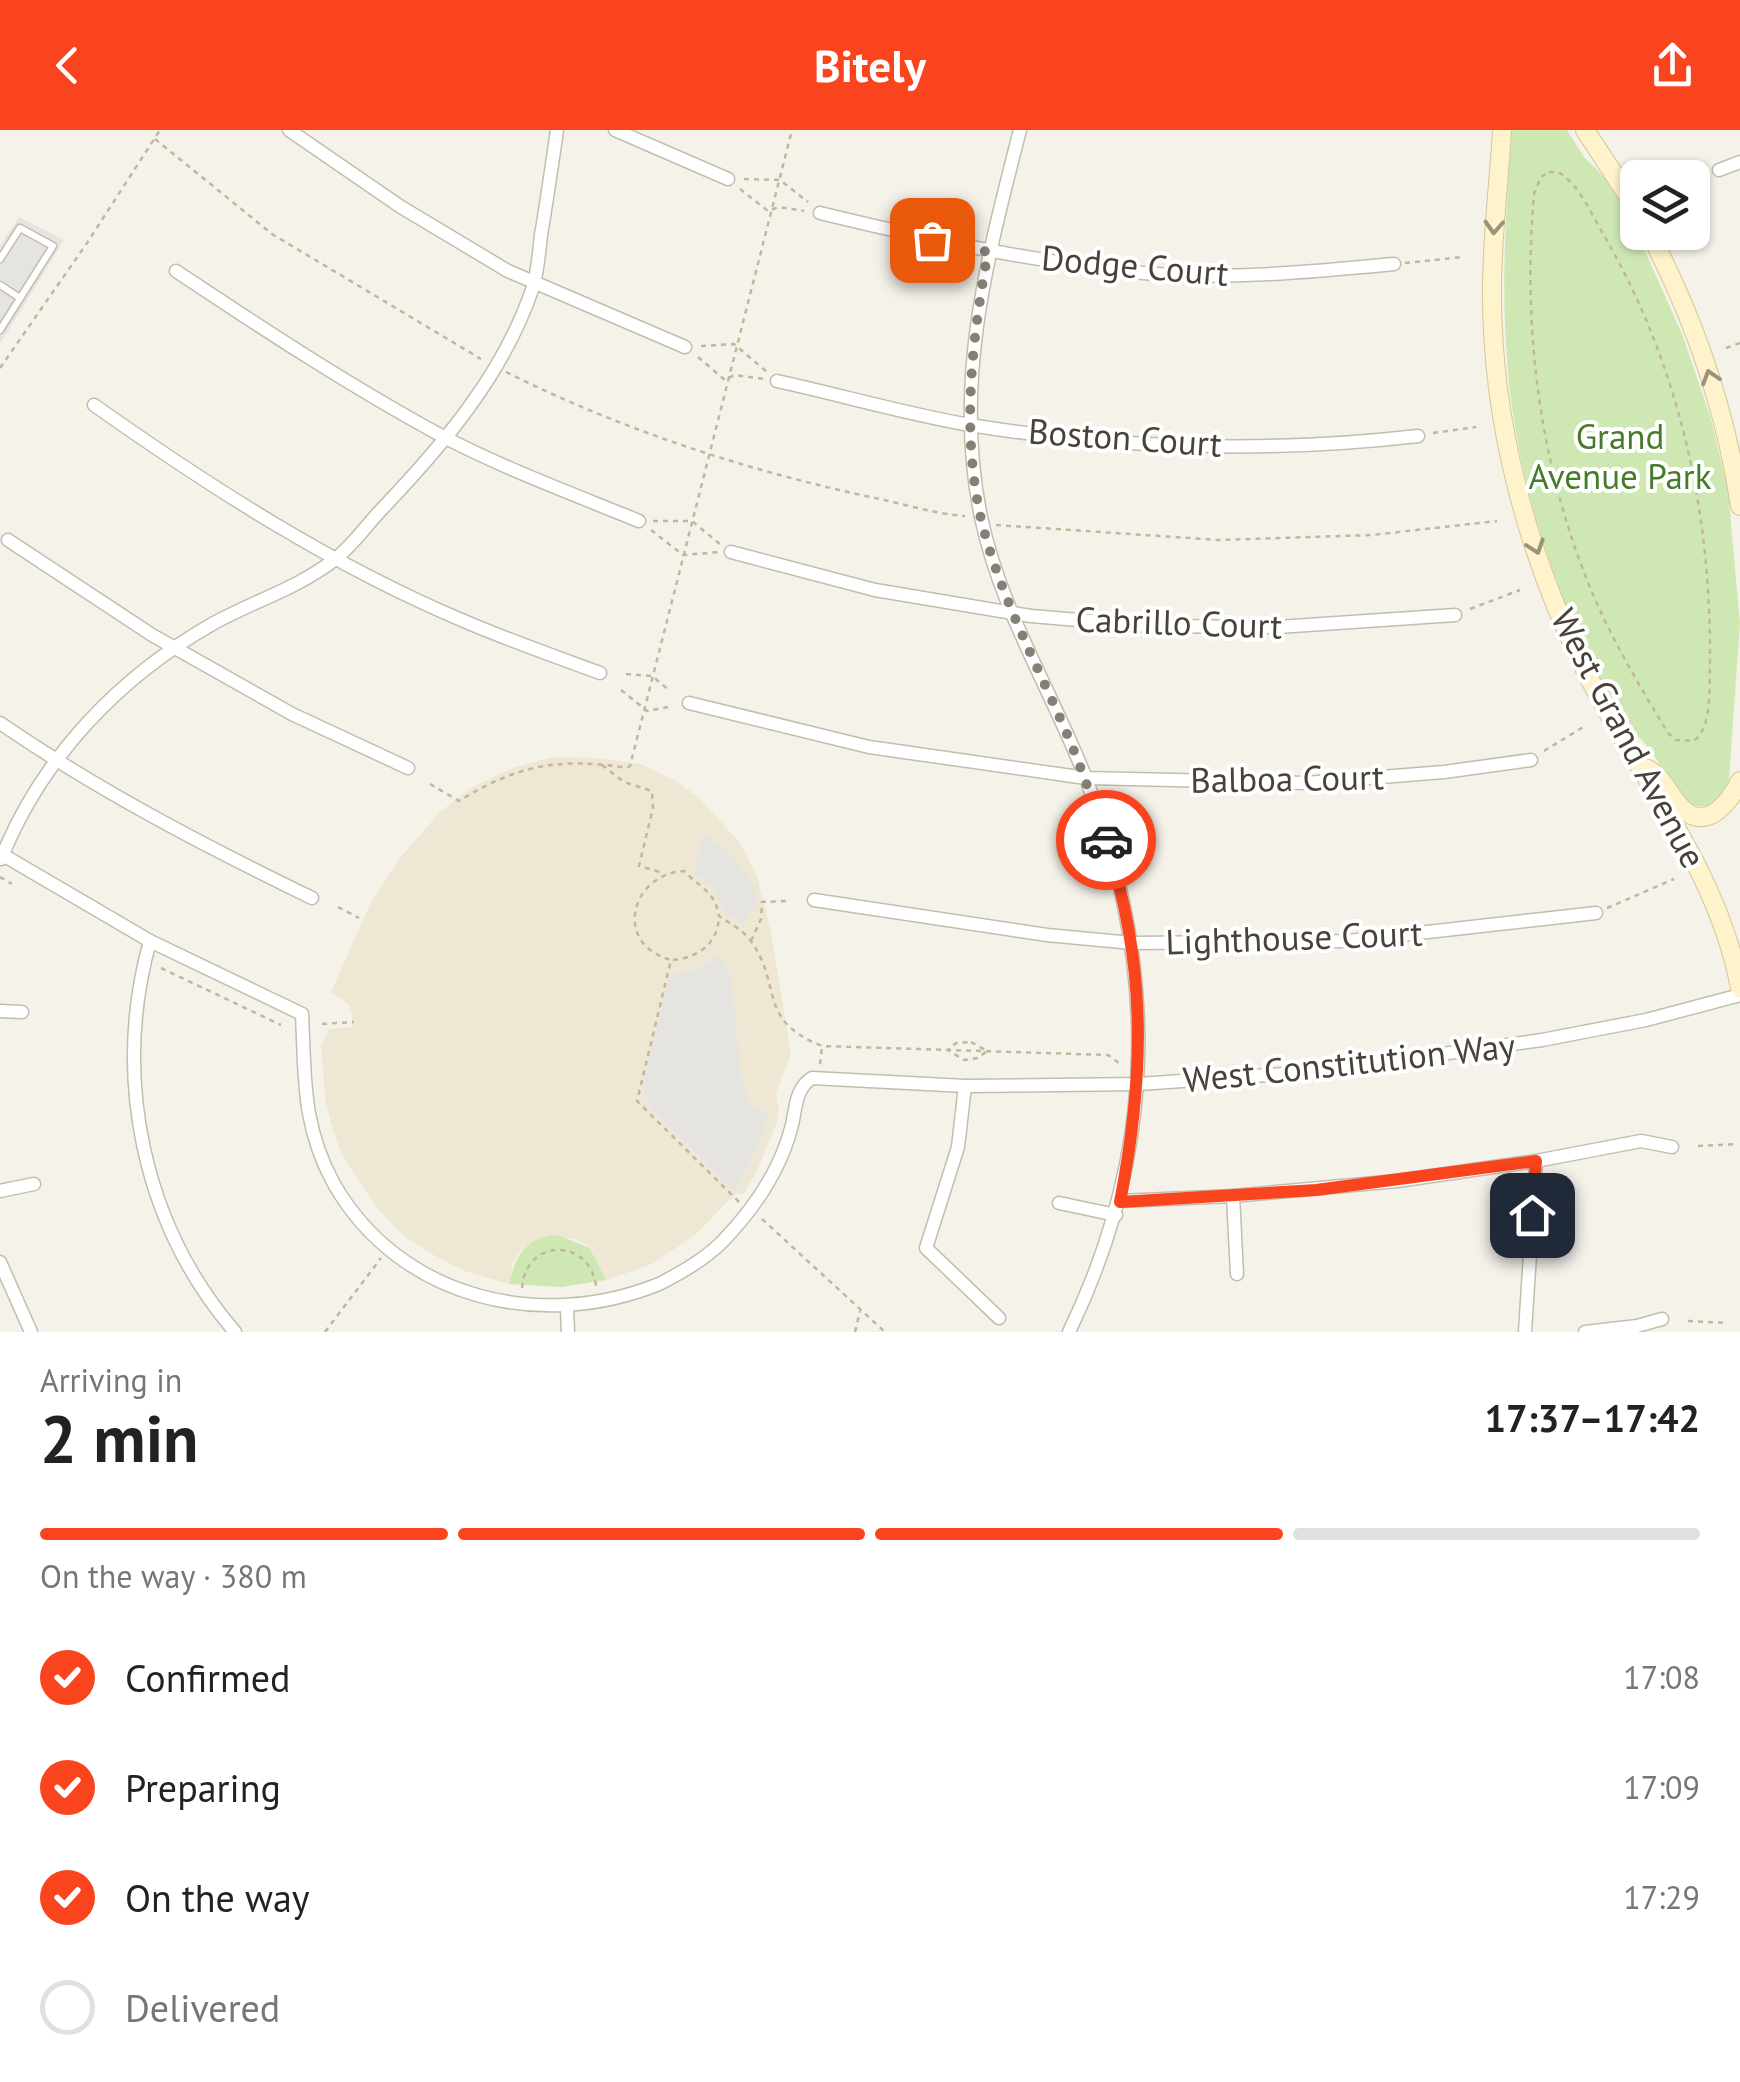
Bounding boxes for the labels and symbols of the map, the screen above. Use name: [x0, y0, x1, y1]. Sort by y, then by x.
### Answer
pin: [890, 198, 975, 283]
one-way arrow: [1484, 220, 1505, 236]
street label: Dodge Court: [1040, 234, 1231, 296]
one-way arrow: [1701, 369, 1722, 386]
street label: Boston Court: [1027, 407, 1223, 467]
park label: Grand Avenue Park: [1528, 413, 1712, 499]
one-way arrow: [1525, 538, 1545, 555]
street label: Cabrillo Court: [1075, 595, 1283, 649]
street label: West Grand Avenue: [1541, 600, 1717, 876]
street label: Balboa Court: [1190, 753, 1384, 803]
courier: [1056, 790, 1156, 890]
street label: Lighthouse Court: [1165, 910, 1423, 964]
street label: West Constitution Way: [1181, 1022, 1517, 1102]
pin: [1490, 1173, 1575, 1258]

